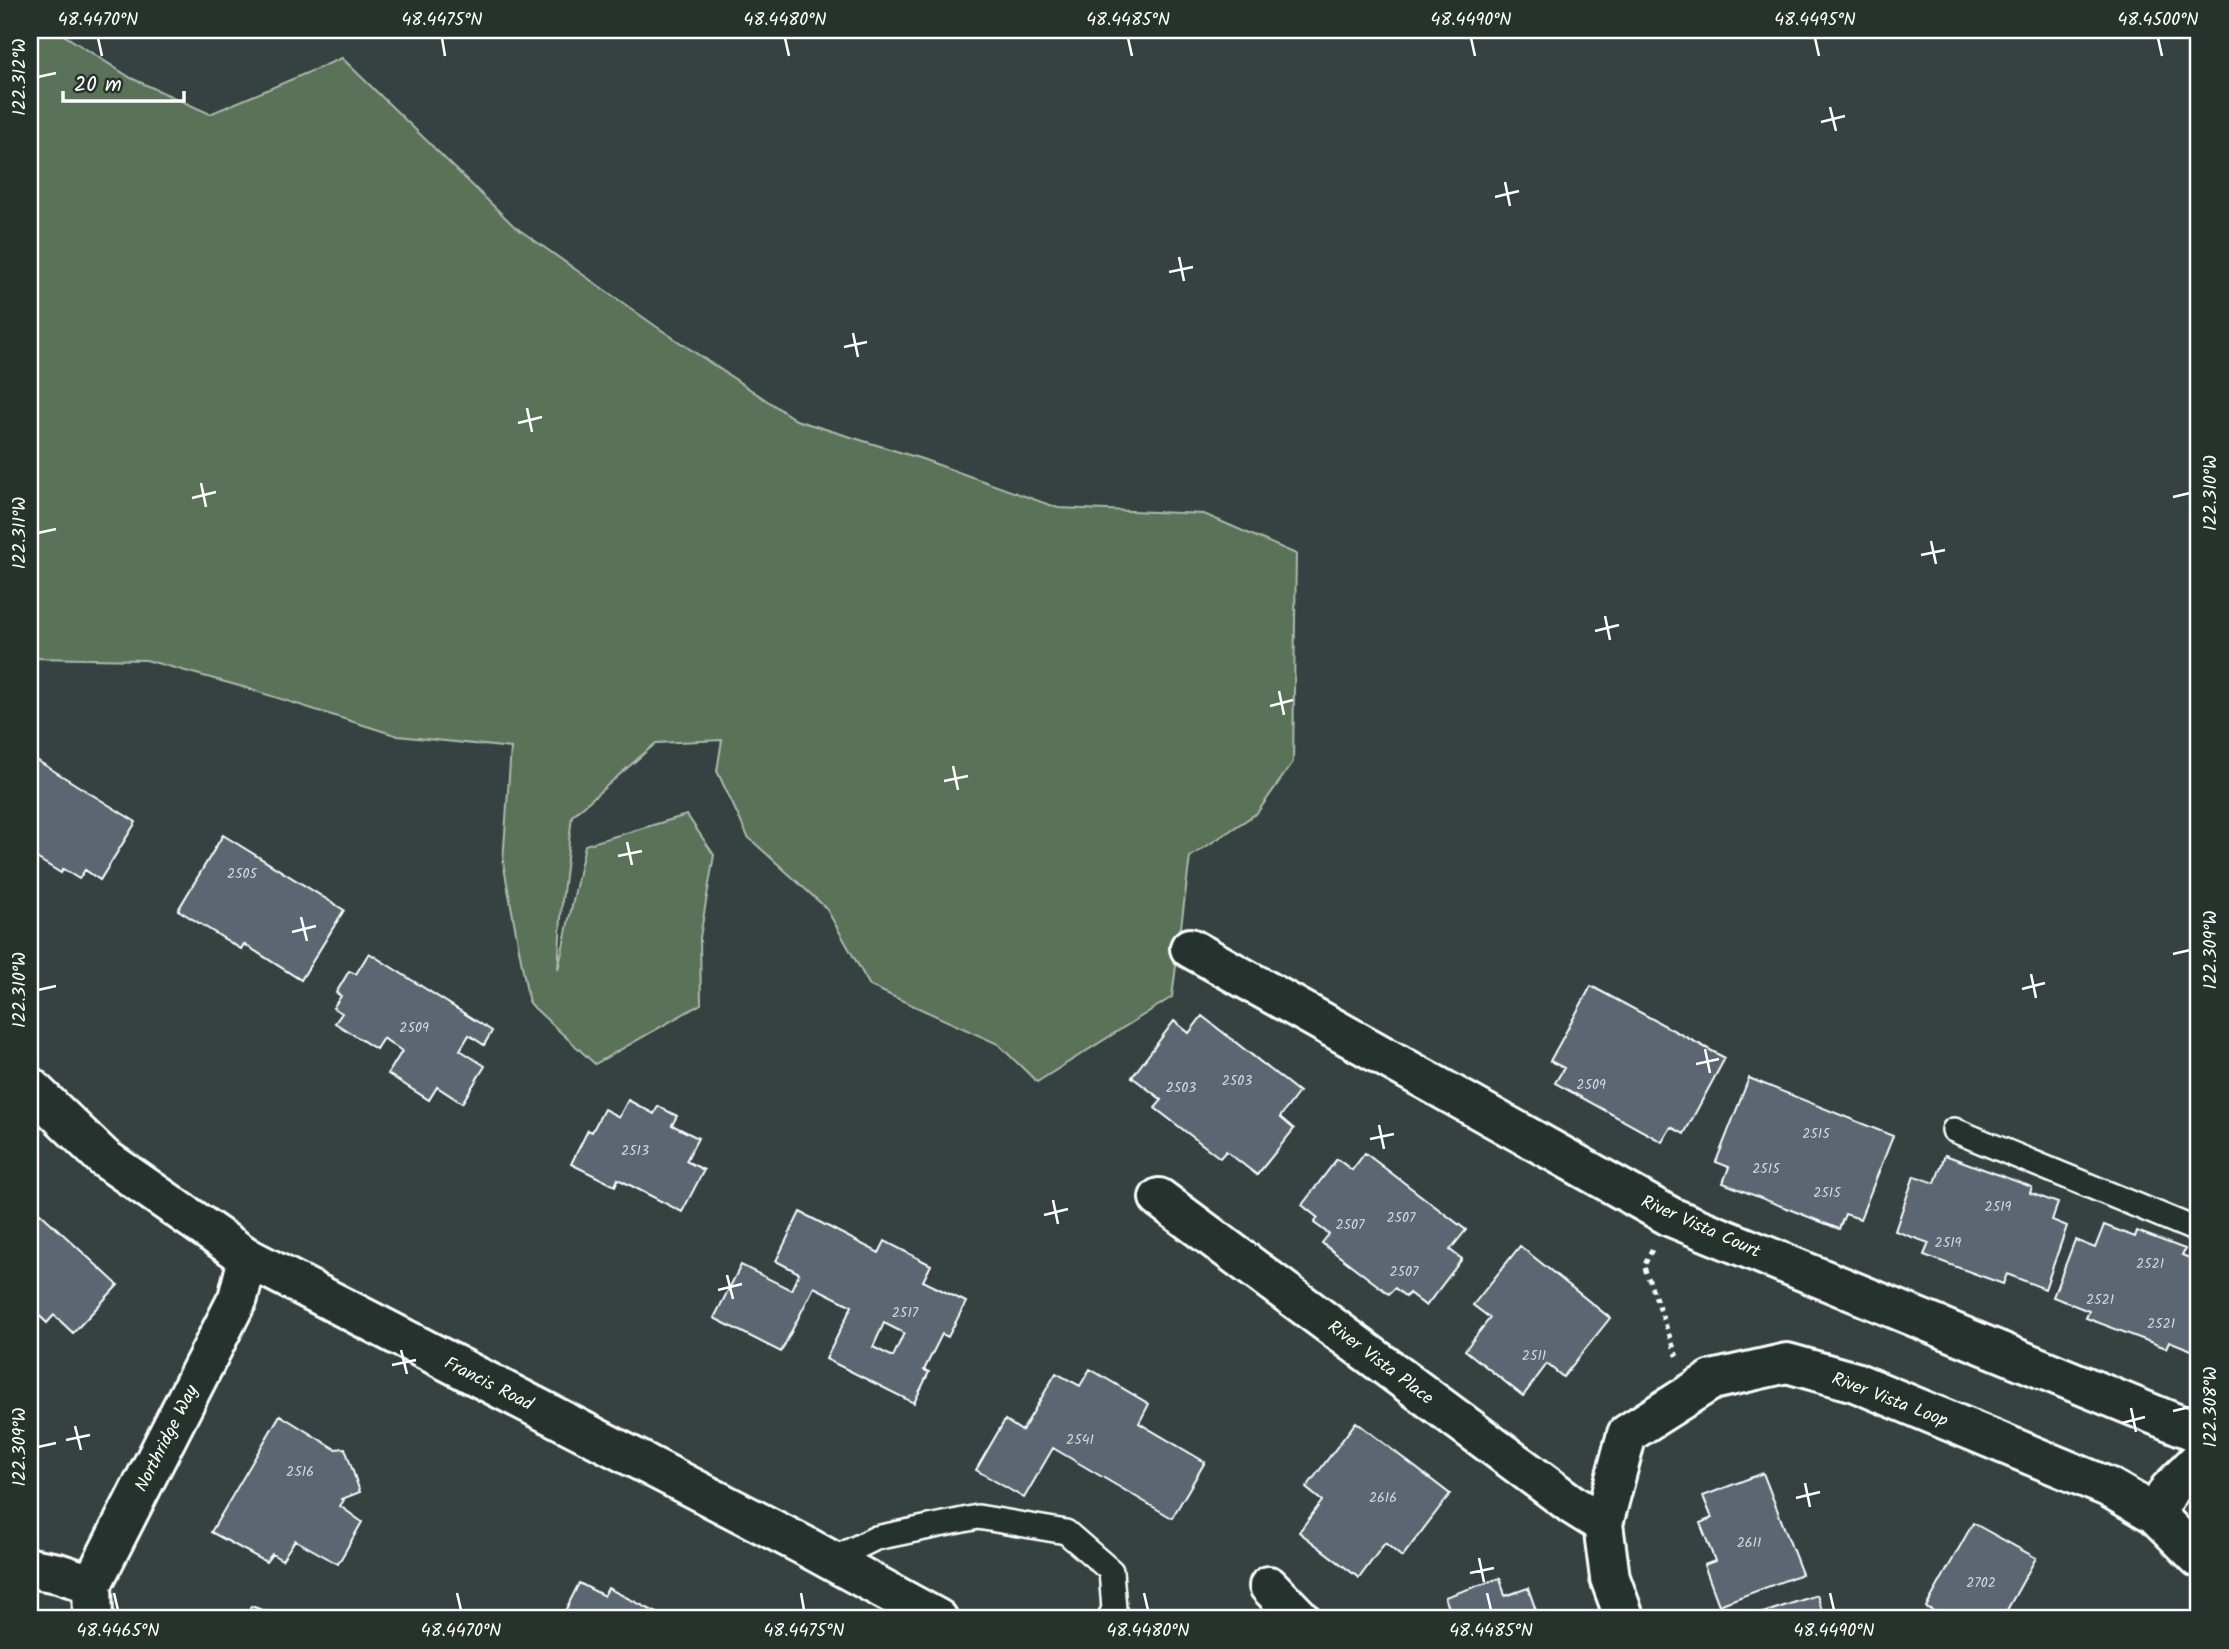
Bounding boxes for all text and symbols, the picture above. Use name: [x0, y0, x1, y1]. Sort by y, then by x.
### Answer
text: 48.4470°N: [58, 6, 138, 35]
text: 48.4475°N: [401, 6, 483, 35]
text: 48.4480°N: [744, 6, 826, 35]
text: 48.4485°N: [1086, 6, 1170, 35]
text: 48.4490°N: [1431, 6, 1511, 35]
text: 48.4495°N: [1774, 6, 1856, 35]
text: 48.4500°N: [2118, 6, 2198, 35]
text: 122.312°W: [6, 38, 35, 116]
scale bar: [63, 60, 184, 104]
text: 20 m: [74, 69, 122, 102]
text: 122.310°W: [2197, 455, 2226, 531]
text: 122.311°W: [6, 497, 35, 569]
house number: 2505: [227, 863, 259, 885]
text: 122.309°W: [2197, 910, 2226, 990]
text: 122.310°W: [6, 952, 35, 1028]
house number: 2509: [399, 1017, 429, 1039]
house number: 2503: [1222, 1070, 1252, 1092]
house number: 2509: [1576, 1074, 1606, 1096]
house number: 2503: [1166, 1077, 1196, 1099]
house number: 2515: [1802, 1123, 1831, 1145]
house number: 2513: [621, 1140, 649, 1162]
house number: 2515: [1752, 1158, 1781, 1180]
house number: 2515: [1813, 1182, 1842, 1204]
street label: River Vista Court: [1636, 1188, 1766, 1267]
house number: 2519: [1985, 1196, 2012, 1218]
house number: 2507: [1386, 1207, 1416, 1229]
house number: 2507: [1335, 1214, 1365, 1236]
house number: 2519: [1935, 1232, 1962, 1254]
house number: 2521: [2136, 1253, 2164, 1275]
house number: 2507: [1389, 1261, 1419, 1283]
house number: 2521: [2086, 1289, 2114, 1311]
house number: 2517: [892, 1302, 919, 1324]
house number: 2521: [2147, 1313, 2175, 1335]
street label: River Vista Place: [1321, 1314, 1439, 1413]
house number: 2511: [1522, 1345, 1546, 1367]
street label: Francis Road: [439, 1349, 539, 1420]
street label: River Vista Loop: [1827, 1365, 1952, 1436]
text: 122.308°W: [2197, 1366, 2226, 1448]
street label: Northridge Way: [128, 1379, 207, 1497]
text: 122.309°W: [6, 1407, 35, 1487]
house number: 2541: [1066, 1429, 1094, 1451]
house number: 2516: [286, 1461, 314, 1483]
house number: 2616: [1369, 1487, 1397, 1509]
house number: 2611: [1737, 1532, 1761, 1554]
house number: 2702: [1966, 1572, 1996, 1594]
text: 48.4465°N: [77, 1617, 159, 1646]
text: 48.4470°N: [421, 1617, 501, 1646]
text: 48.4475°N: [763, 1617, 845, 1646]
text: 48.4480°N: [1107, 1617, 1189, 1646]
text: 48.4485°N: [1449, 1617, 1533, 1646]
text: 48.4490°N: [1794, 1617, 1874, 1646]

